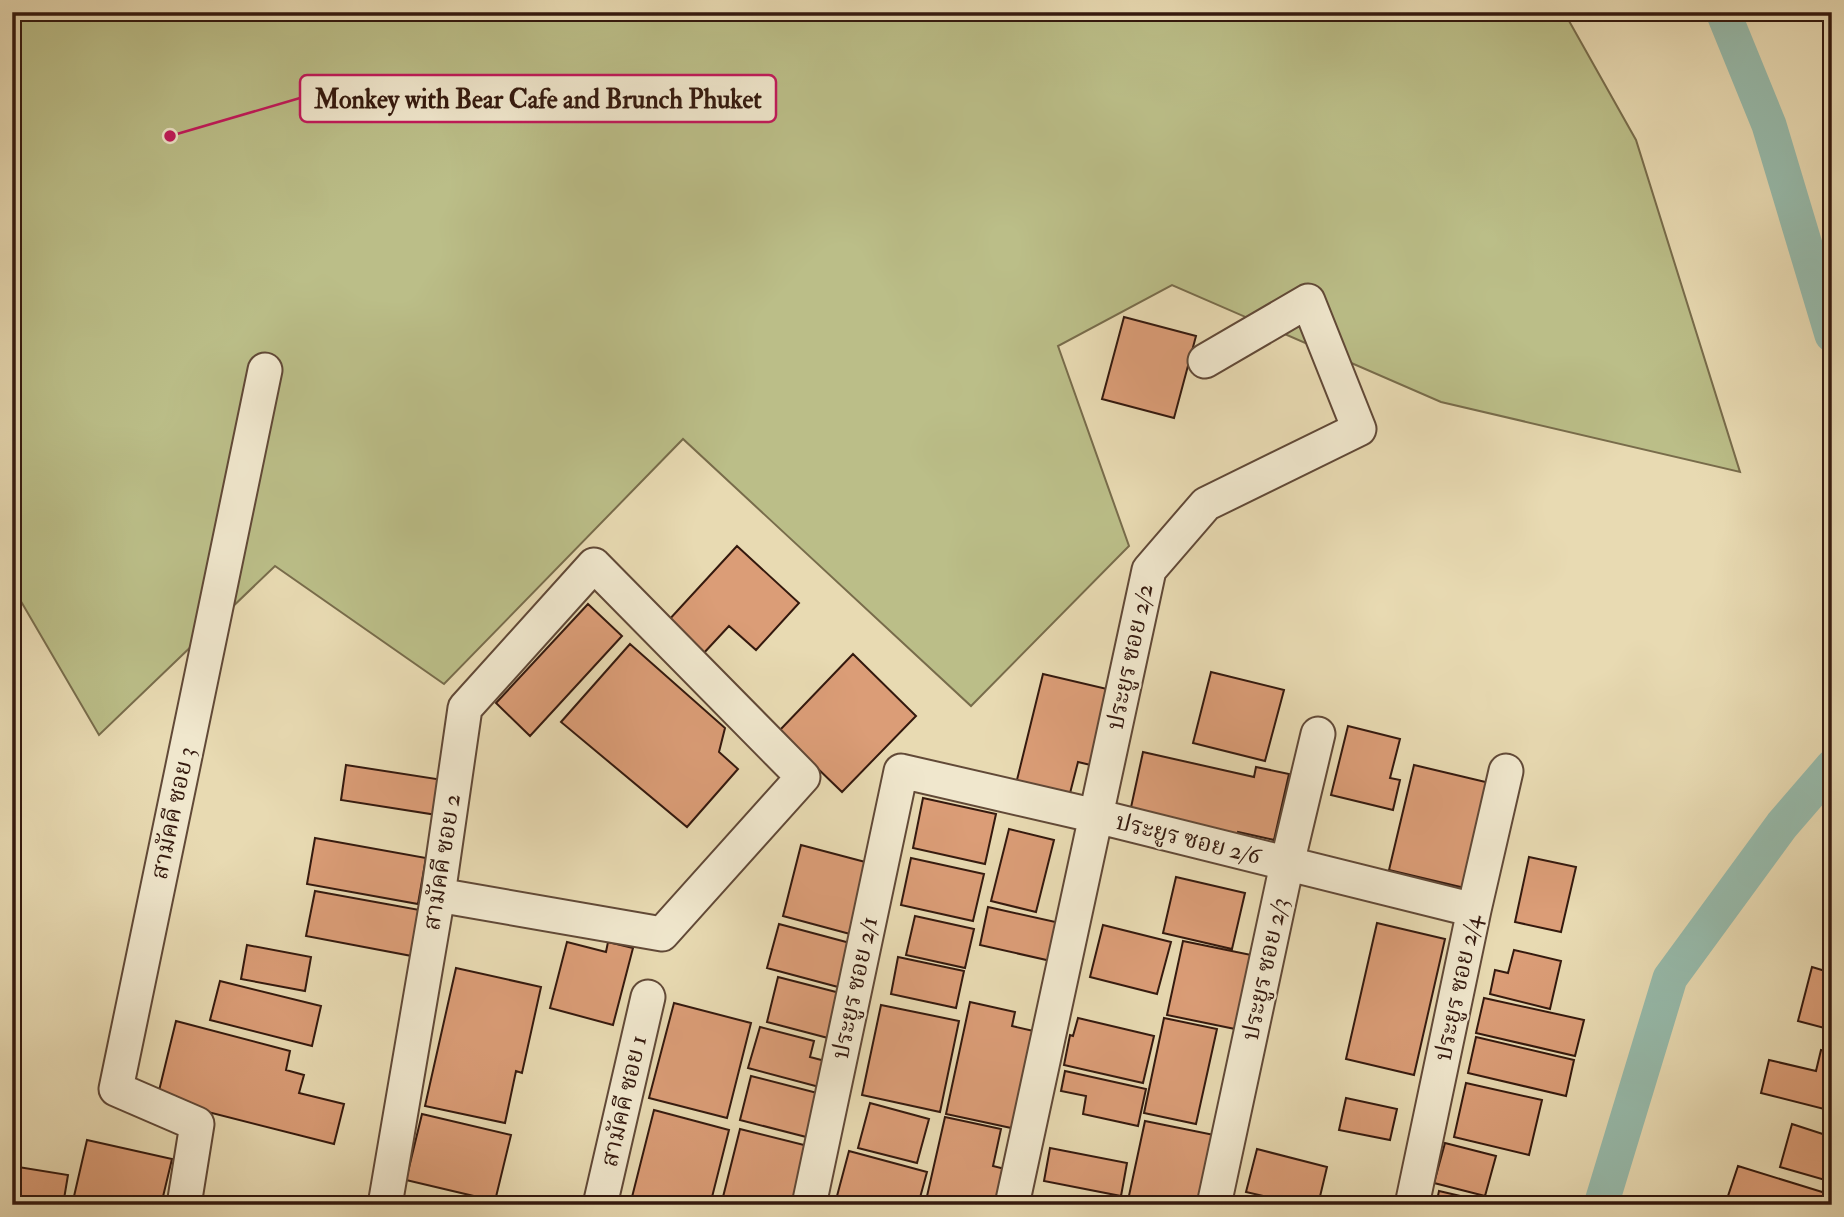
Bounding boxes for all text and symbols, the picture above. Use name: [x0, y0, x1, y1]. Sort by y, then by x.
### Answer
callout: Monkey with Bear Cafe and Brunch Phuket: [300, 75, 776, 122]
text: Monkey with Bear Cafe and Brunch Phuket: [313, 84, 762, 117]
street label: ประยูร ซอย 2/2: [1099, 581, 1161, 733]
street label: สามัคคี ซอย 3: [144, 744, 202, 882]
street label: สามัคคี ซอย 2: [416, 792, 468, 932]
street label: ประยูร ซอย 2/6: [1112, 806, 1266, 872]
street label: ประยูร ซอย 2/3: [1235, 895, 1295, 1043]
street label: ประยูร ซอย 2/4: [1427, 911, 1489, 1064]
street label: ประยูร ซอย 2/1: [825, 914, 885, 1062]
street label: สามัคคี ซอย 1: [594, 1032, 654, 1170]

